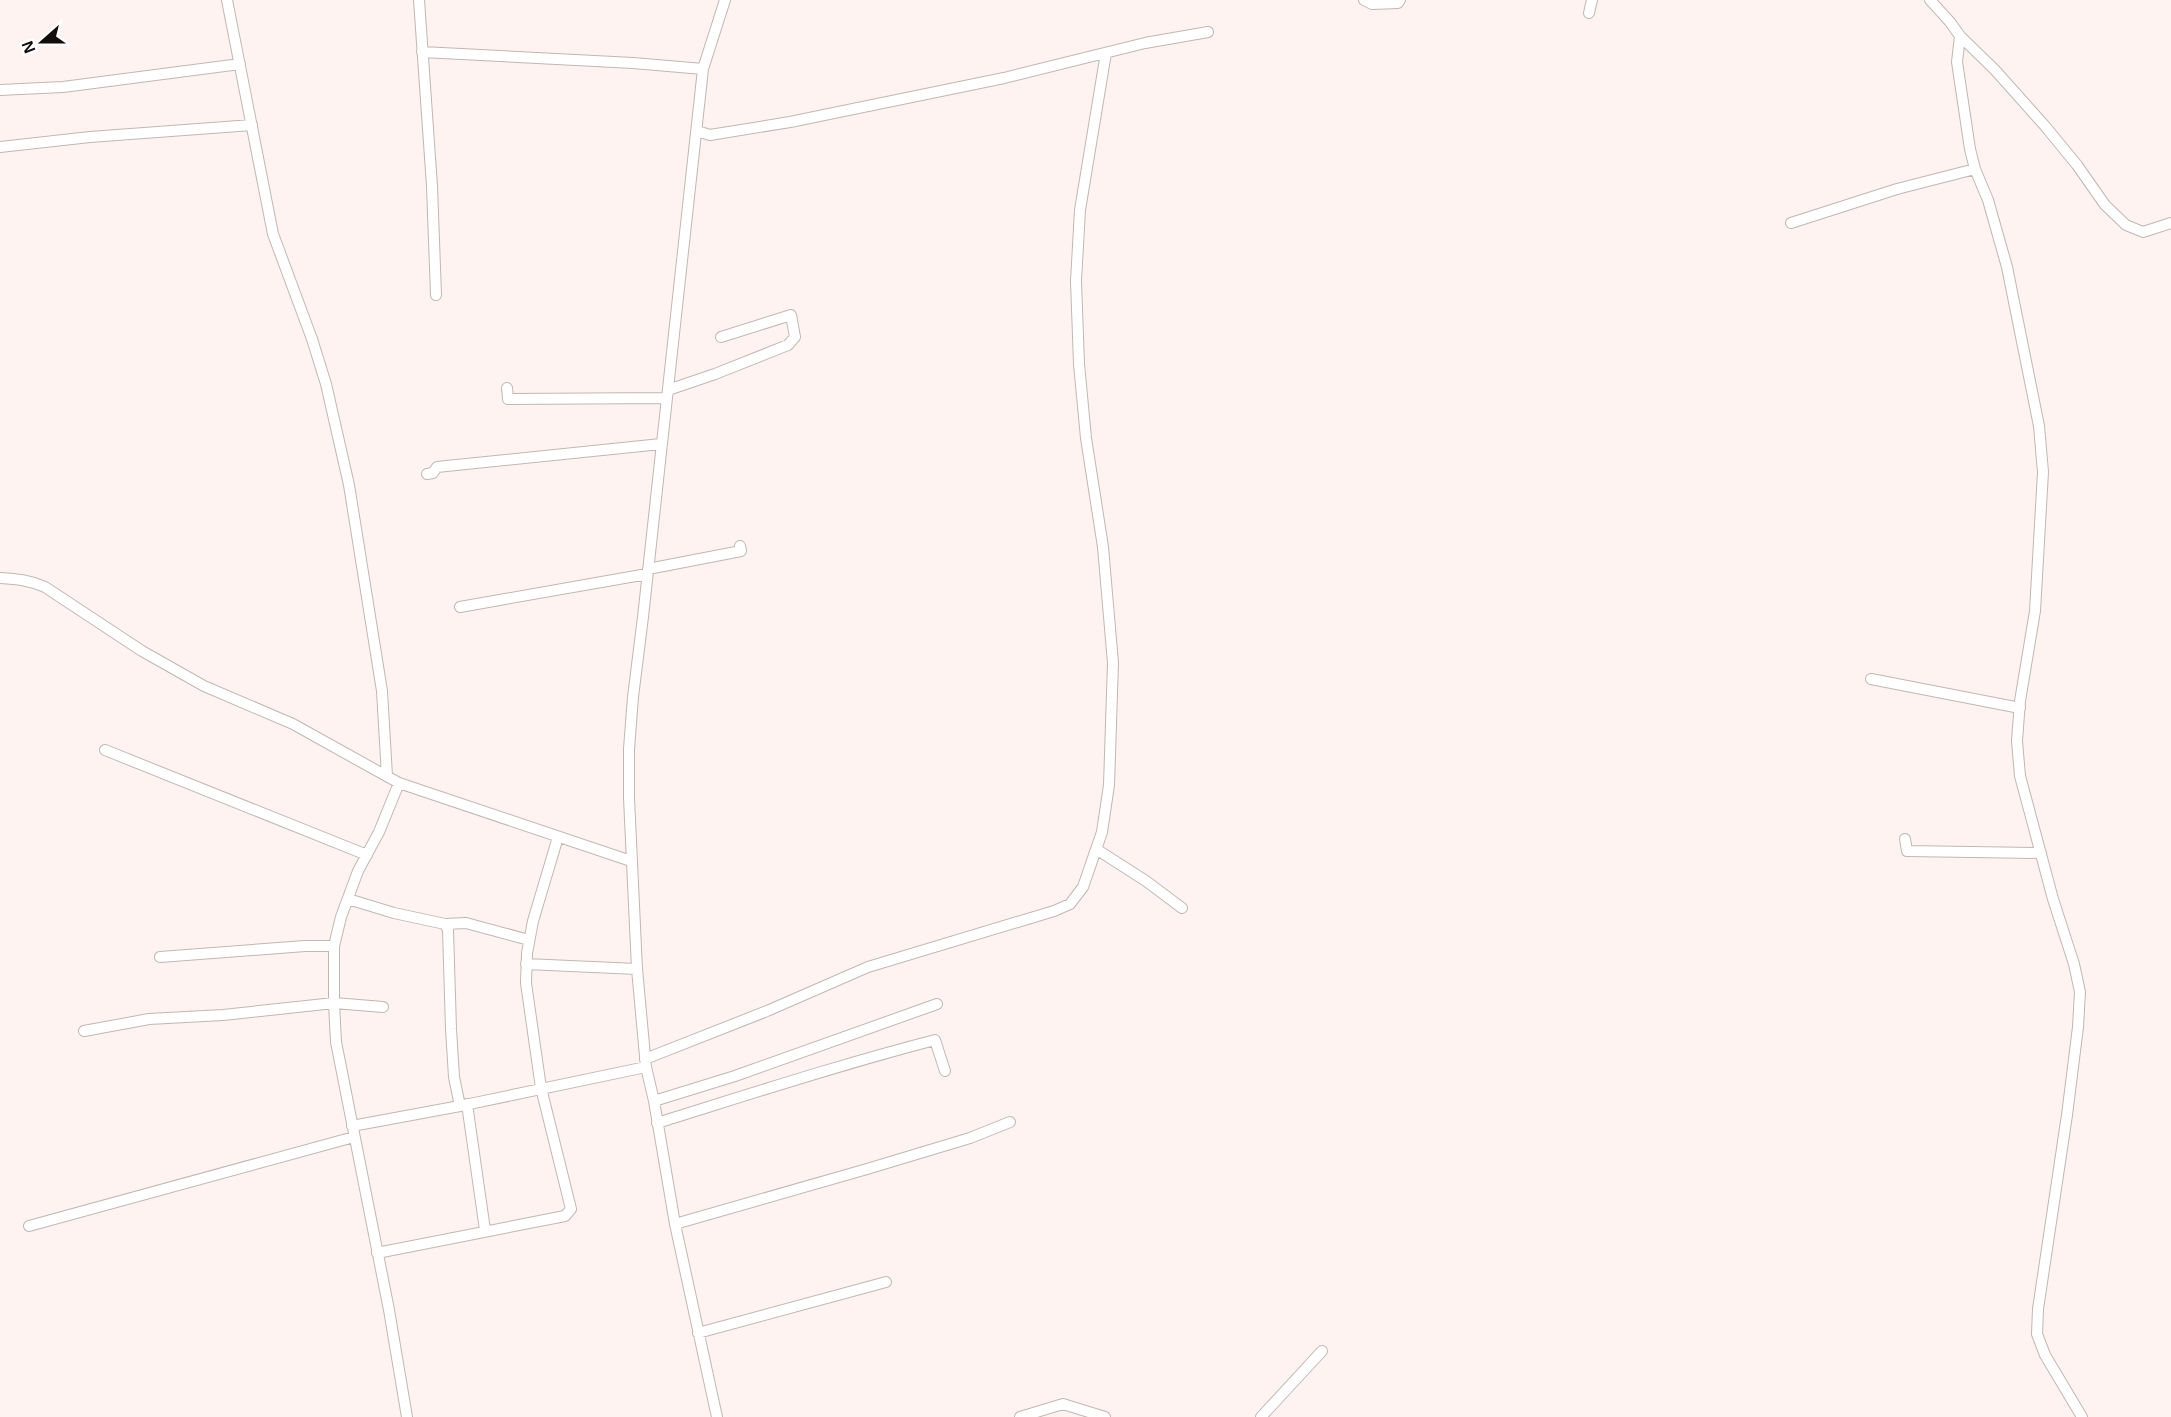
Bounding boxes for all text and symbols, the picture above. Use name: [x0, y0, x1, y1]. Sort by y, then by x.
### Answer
north arrow: [12, 12, 72, 72]
text: N: [18, 39, 38, 56]

